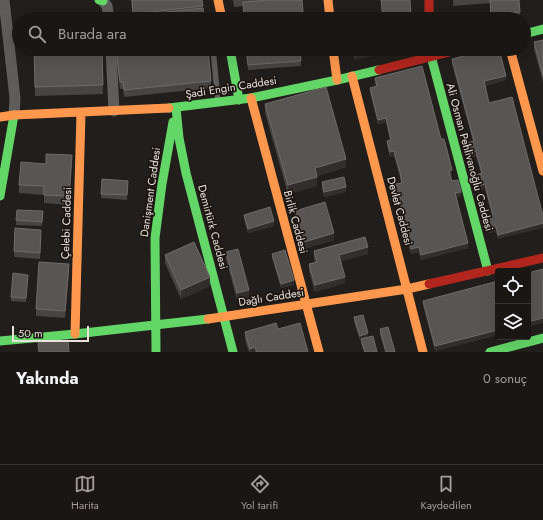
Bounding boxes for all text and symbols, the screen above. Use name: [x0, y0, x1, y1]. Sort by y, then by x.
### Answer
search box: [12, 12, 531, 56]
icon: search: [26, 23, 48, 45]
text: Burada ara: [58, 23, 126, 45]
street label: Şadi Engin Caddesi: [184, 72, 278, 102]
street label: Ali Osman Pehlivanoğlu Caddesi: [443, 81, 498, 233]
street label: Danişment Caddesi: [136, 146, 164, 238]
street label: Devlet Caddesi: [383, 175, 417, 247]
street label: Demirtürk Caddesi: [194, 183, 232, 271]
street label: Çelebi Caddesi: [57, 187, 75, 259]
street label: Birlik Caddesi: [280, 189, 312, 255]
map controls: [495, 268, 531, 340]
button: locate: [495, 268, 531, 304]
street label: Dağlı Caddesi: [237, 284, 305, 310]
button: layers: [495, 304, 531, 340]
scale bar: [12, 324, 89, 343]
text: 50 m: [18, 325, 43, 341]
text: Yakında: [16, 366, 79, 390]
text: 0 sonuç: [483, 369, 527, 388]
tab: Harita: [71, 473, 99, 513]
tab: Yol tarifi: [241, 473, 278, 513]
tab: Kaydedilen: [421, 473, 472, 513]

